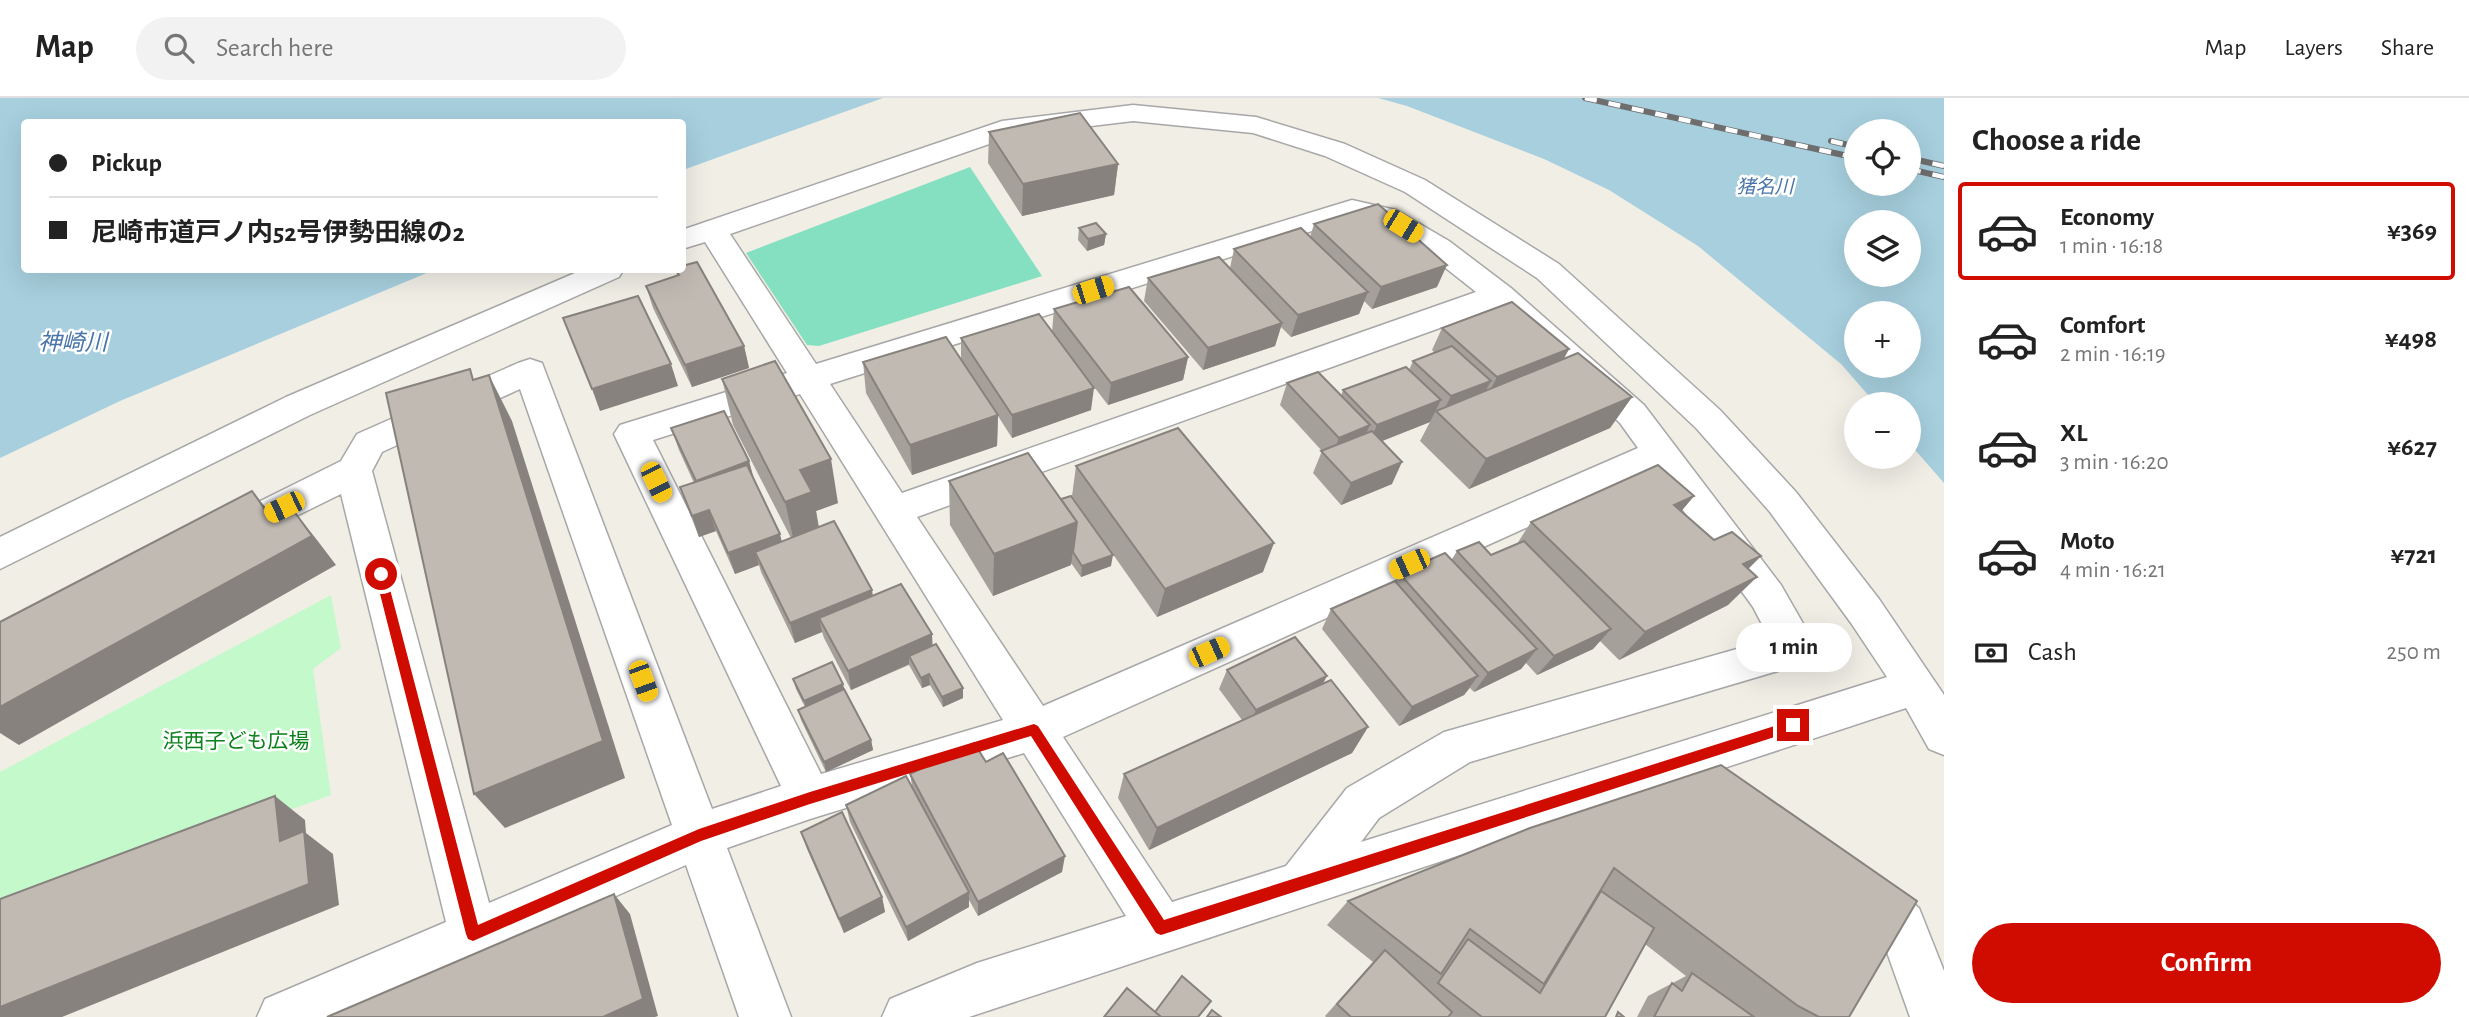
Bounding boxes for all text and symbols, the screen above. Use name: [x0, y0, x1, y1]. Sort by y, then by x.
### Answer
search box: [136, 17, 626, 80]
icon: search: [160, 29, 198, 67]
text: Map: [35, 31, 94, 64]
text: Search here: [216, 35, 334, 61]
text: Map: [2204, 36, 2246, 60]
text: Layers: [2284, 36, 2343, 60]
text: Share: [2381, 36, 2434, 60]
map controls: [1844, 119, 1921, 469]
button: locate: [1844, 119, 1921, 196]
text: Choose a ride: [1972, 124, 2141, 156]
text: Pickup: [91, 150, 162, 176]
water label: 猪名川: [1736, 176, 1795, 197]
icon: car: [1976, 200, 2039, 263]
text: Economy: [2060, 204, 2154, 230]
car: [1380, 206, 1427, 246]
button: layers: [1844, 210, 1921, 287]
text: ¥369: [2387, 218, 2437, 244]
text: 尼崎市道戸ノ内52号伊勢田線の2: [91, 220, 465, 246]
text: 1 min · 16:18: [2060, 235, 2163, 258]
car: [1070, 274, 1117, 306]
button: +: [1844, 301, 1921, 378]
icon: car: [1976, 308, 2039, 371]
text: Comfort: [2060, 312, 2145, 338]
text: ¥498: [2385, 326, 2437, 352]
water label: 神崎川: [39, 330, 111, 355]
text: 2 min · 16:19: [2060, 343, 2166, 366]
button: −: [1844, 392, 1921, 469]
icon: car: [1976, 416, 2039, 479]
text: XL: [2060, 420, 2087, 446]
text: ¥627: [2387, 434, 2437, 460]
text: 3 min · 16:20: [2060, 451, 2169, 474]
car: [638, 459, 675, 505]
car: [261, 488, 308, 526]
icon: car: [1976, 524, 2039, 587]
text: Moto: [2060, 528, 2115, 554]
text: ¥721: [2390, 542, 2437, 568]
car: [1386, 546, 1433, 582]
route start: [365, 558, 397, 590]
text: 4 min · 16:21: [2060, 559, 2166, 582]
callout: 1 min: [1735, 624, 1851, 672]
car: [1186, 634, 1233, 670]
icon: cash: [1972, 634, 2010, 672]
text: 1 min: [1770, 636, 1818, 659]
text: Cash: [2028, 639, 2077, 665]
text: 250 m: [2387, 641, 2441, 664]
car: [626, 658, 661, 704]
route end: [1777, 709, 1809, 741]
park label: 浜西子ども広場: [163, 730, 310, 752]
button: Confirm: [1972, 923, 2441, 1003]

